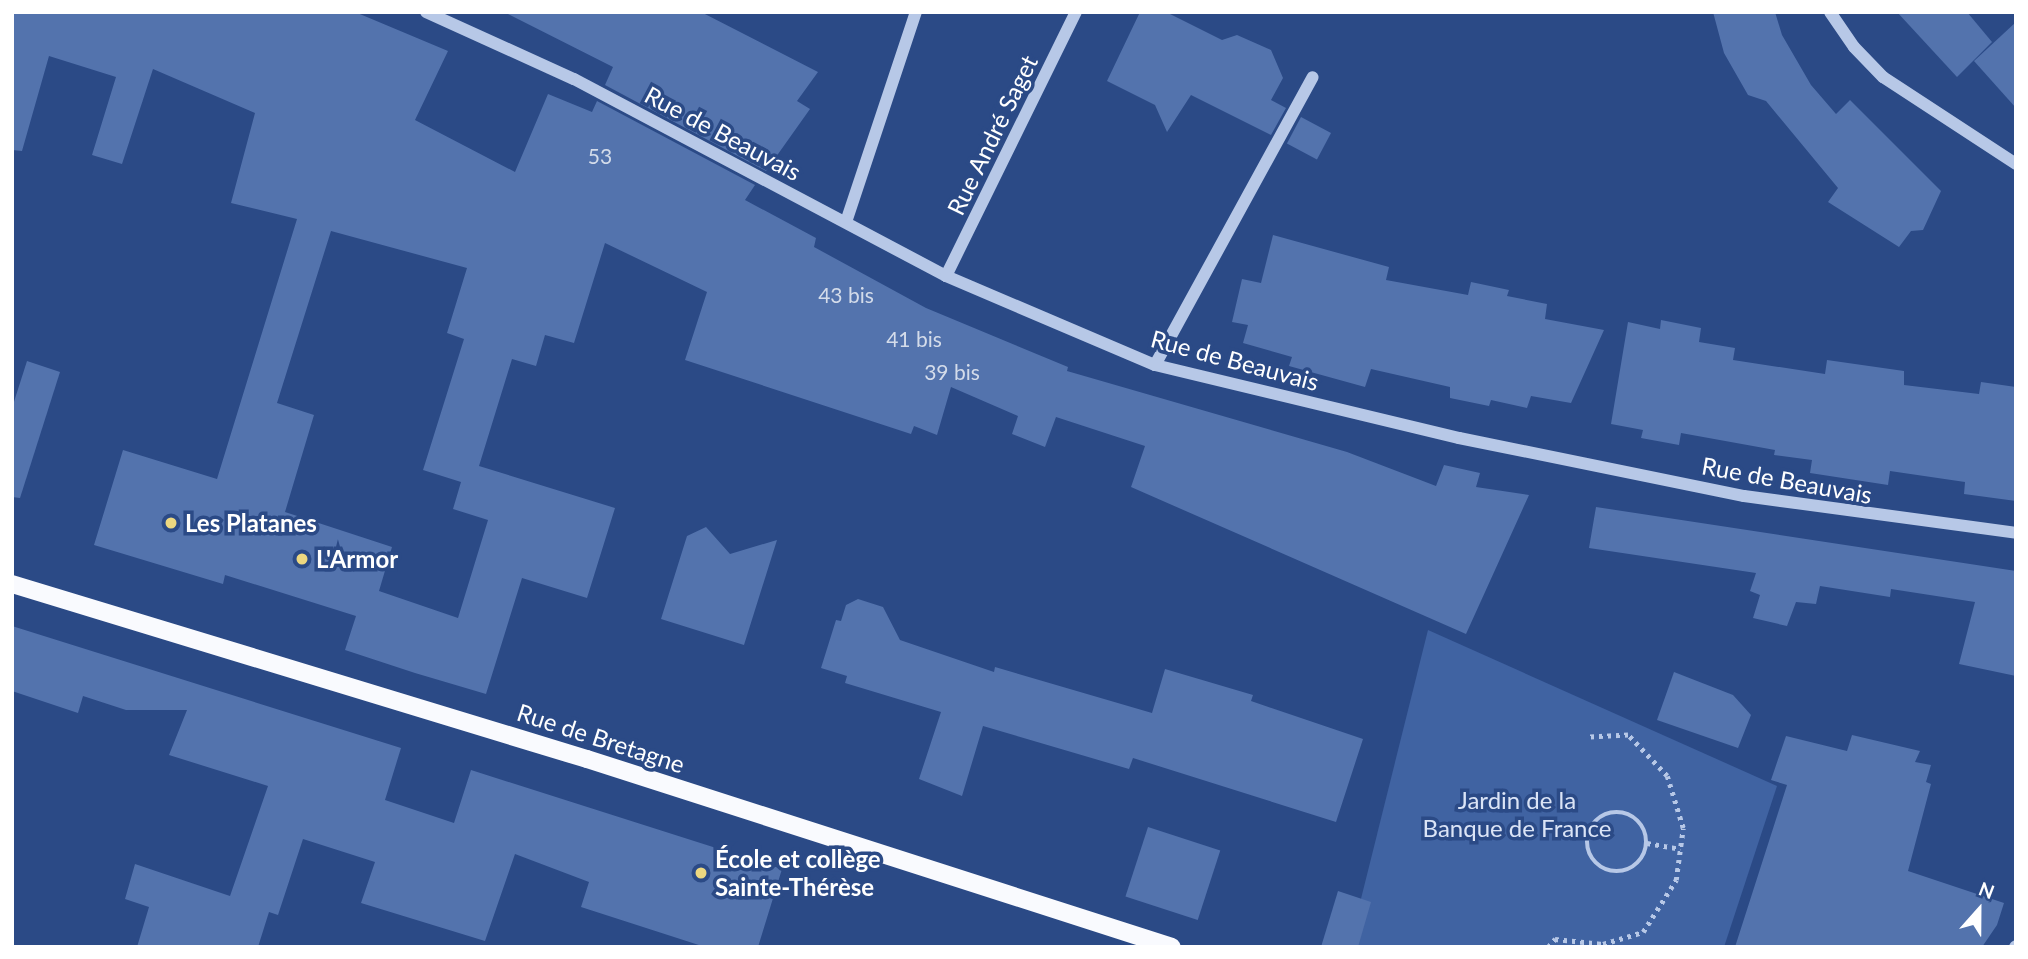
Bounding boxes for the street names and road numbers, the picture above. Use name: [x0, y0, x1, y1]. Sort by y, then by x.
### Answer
street label: Rue André Saget: [941, 50, 1043, 220]
street label: Rue de Beauvais: [640, 80, 806, 186]
street label: Rue de Beauvais: [1148, 324, 1322, 396]
street label: Rue de Beauvais: [1700, 451, 1874, 509]
street label: Rue de Bretagne: [514, 697, 688, 779]

